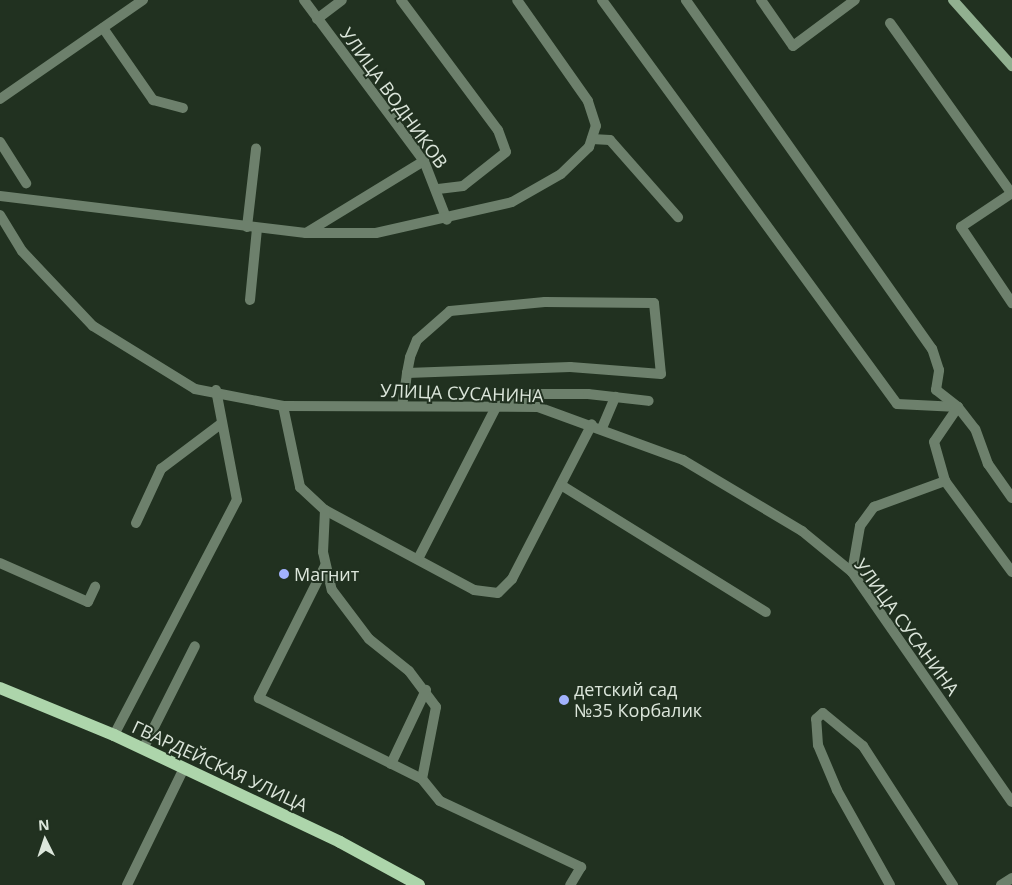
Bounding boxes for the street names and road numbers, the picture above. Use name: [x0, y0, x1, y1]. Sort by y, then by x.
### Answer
street label: УЛИЦА ВОДНИКОВ: [336, 24, 452, 172]
street label: УЛИЦА СУСАНИНА: [380, 379, 544, 407]
street label: УЛИЦА СУСАНИНА: [850, 554, 964, 700]
street label: ГВАРДЕЙСКАЯ УЛИЦА: [129, 716, 311, 816]

